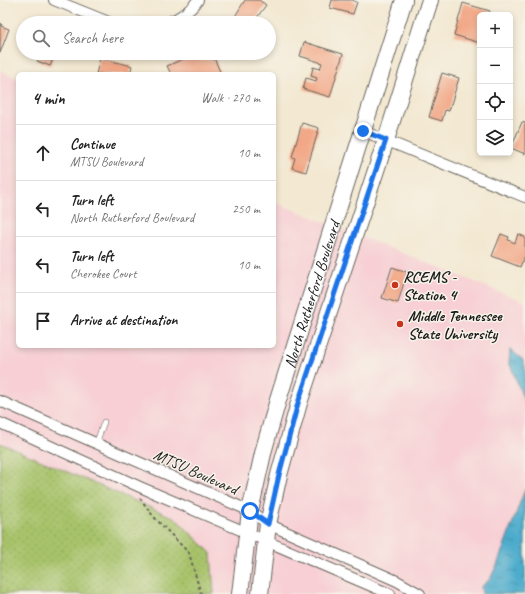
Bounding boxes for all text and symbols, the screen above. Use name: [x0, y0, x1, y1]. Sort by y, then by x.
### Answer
map controls: [477, 12, 513, 156]
button: +: [477, 12, 513, 48]
search box: [16, 16, 276, 60]
icon: search: [30, 27, 52, 49]
text: Search here: [62, 29, 123, 48]
button: −: [477, 48, 513, 84]
button: locate: [477, 84, 513, 120]
text: 4 min: [32, 88, 65, 109]
text: Walk · 270 m: [201, 90, 260, 106]
button: layers: [477, 120, 513, 156]
route end: [354, 122, 372, 140]
text: Continue: [70, 135, 115, 154]
icon: ahead: [32, 142, 54, 164]
text: 10 m: [238, 145, 260, 161]
text: MTSU Boulevard: [70, 154, 143, 170]
text: Turn left: [70, 191, 113, 210]
icon: left: [32, 198, 54, 220]
text: 250 m: [232, 201, 260, 217]
text: North Rutherford Boulevard: [70, 210, 194, 226]
street label: North Rutherford Boulevard: [280, 216, 346, 370]
text: Turn left: [70, 247, 113, 266]
icon: left: [32, 254, 54, 276]
text: 10 m: [238, 257, 260, 273]
text: Cherokee Court: [70, 266, 137, 282]
place label: RCEMS - Station 4: [403, 267, 458, 305]
marker: RCEMS - Station 4: [390, 280, 400, 290]
place label: Middle Tennessee State University: [408, 306, 503, 344]
icon: arrive: [32, 310, 54, 332]
text: Arrive at destination: [70, 311, 177, 330]
marker: Middle Tennessee State University: [395, 319, 405, 329]
street label: MTSU Boulevard: [150, 444, 243, 500]
route start: [241, 502, 259, 520]

